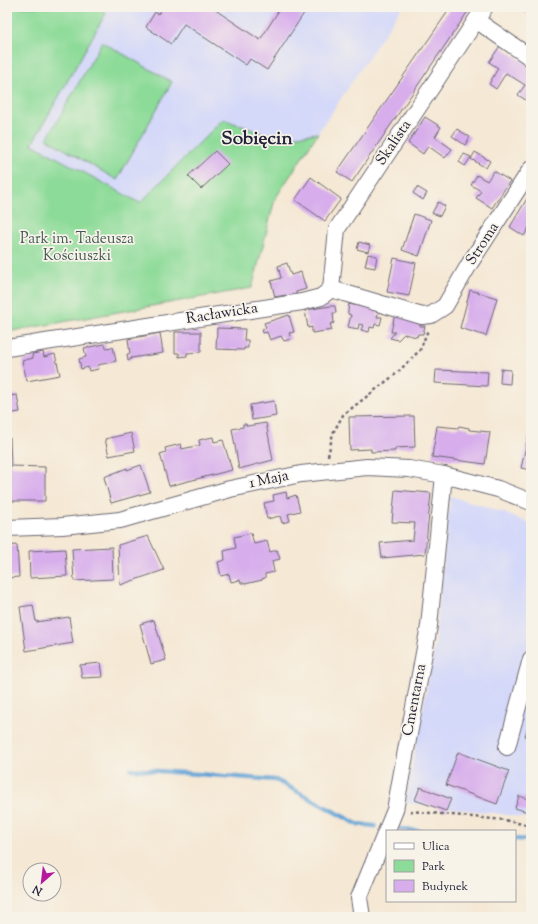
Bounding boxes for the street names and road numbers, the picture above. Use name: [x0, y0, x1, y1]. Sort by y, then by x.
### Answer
street label: Skalista: [371, 116, 417, 170]
street label: Stroma: [461, 218, 505, 270]
street label: Racławicka: [185, 298, 259, 330]
street label: 1 Maja: [247, 466, 291, 494]
street label: Cmentarna: [398, 662, 432, 738]

